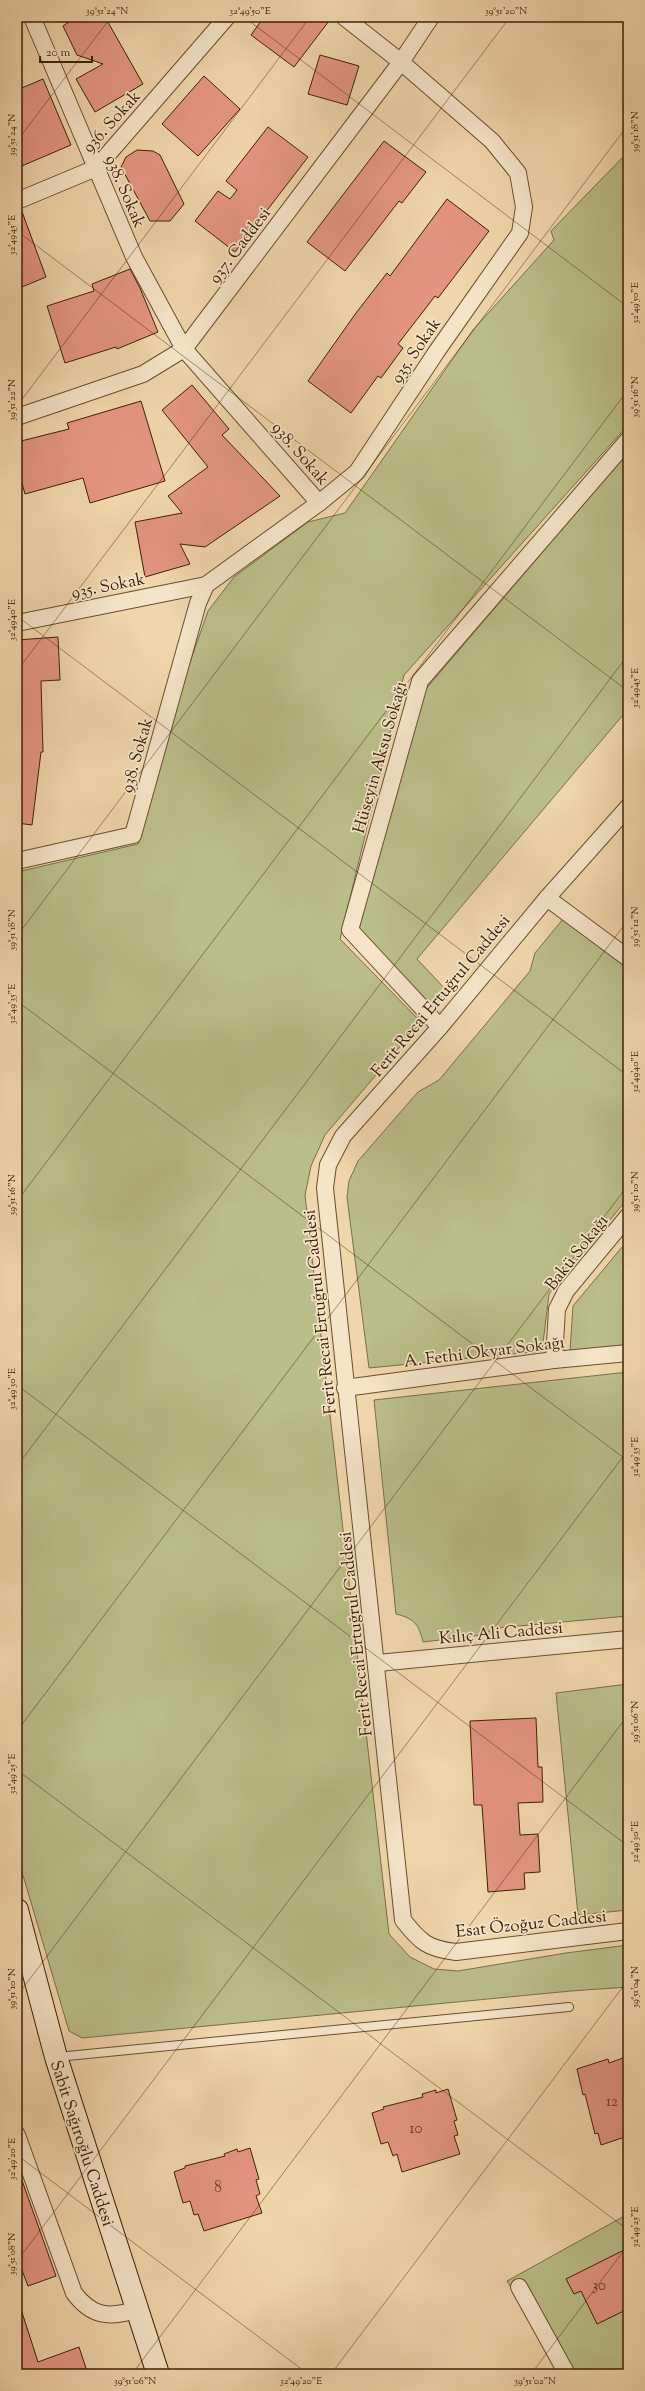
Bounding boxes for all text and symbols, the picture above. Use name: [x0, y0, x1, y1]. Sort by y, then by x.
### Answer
text: 39°51'24"N: [86, 4, 128, 19]
text: 32°49'50"E: [229, 4, 271, 19]
text: 39°51'20"N: [485, 4, 527, 19]
scale bar: [40, 38, 92, 64]
text: 20 m: [46, 44, 71, 62]
street label: 936. Sokak: [78, 86, 147, 159]
text: 39°51'18"N: [628, 111, 643, 153]
text: 39°51'24"N: [5, 114, 20, 156]
street label: 938. Sokak: [98, 152, 150, 232]
street label: 937. Caddesi: [204, 203, 277, 289]
text: 32°49'45"E: [5, 215, 20, 255]
text: 32°49'50"E: [628, 282, 643, 324]
street label: 935. Sokak: [386, 314, 447, 389]
text: 39°51'16"N: [628, 376, 643, 418]
text: 39°51'22"N: [5, 379, 20, 421]
street label: 938. Sokak: [265, 417, 334, 491]
street label: 935. Sokak: [69, 568, 147, 606]
text: 32°49'40"E: [5, 599, 20, 641]
text: 32°49'45"E: [628, 668, 643, 708]
street label: Hüseyin Aksu Sokağı: [348, 679, 414, 836]
street label: 938. Sokak: [116, 715, 160, 796]
text: 39°51'12"N: [628, 907, 643, 947]
text: 39°51'18"N: [5, 909, 20, 951]
street label: Ferit Recai Ertuğrul Caddesi: [366, 910, 517, 1083]
text: 32°49'35"E: [5, 984, 20, 1024]
text: 32°49'40"E: [628, 1051, 643, 1093]
text: 39°51'10"N: [628, 1171, 643, 1213]
text: 39°51'16"N: [5, 1174, 20, 1216]
street label: Ferit Recai Ertuğrul Caddesi: [298, 1208, 344, 1415]
street label: Bakü Sokağı: [540, 1210, 615, 1296]
street label: A. Fethi Okyar Sokağı: [402, 1331, 566, 1375]
text: 32°49'30"E: [5, 1368, 20, 1410]
text: 32°49'35"E: [628, 1437, 643, 1477]
street label: Ferit Recai Ertuğrul Caddesi: [334, 1530, 380, 1737]
street label: Kılıç Ali Caddesi: [438, 1617, 564, 1651]
text: 39°51'06"N: [628, 1701, 643, 1743]
text: 32°49'25"E: [5, 1754, 20, 1794]
text: 32°49'30"E: [628, 1821, 643, 1863]
street label: Esat Özoğuz Caddesi: [454, 1905, 608, 1945]
text: 39°51'04"N: [628, 1966, 643, 2008]
text: 39°51'10"N: [5, 1968, 20, 2010]
street label: Sabit Sağıroğlu Caddesi: [43, 2057, 119, 2230]
house number: 12: [606, 2092, 618, 2113]
house number: 10: [410, 2119, 423, 2140]
text: 32°49'20"E: [5, 2138, 20, 2180]
house number: 8: [214, 2178, 222, 2199]
text: 32°49'25"E: [628, 2207, 643, 2247]
text: 39°51'08"N: [5, 2233, 20, 2275]
house number: 30: [592, 2276, 606, 2297]
text: 39°51'06"N: [114, 2374, 156, 2389]
text: 32°49'20"E: [280, 2374, 322, 2389]
text: 39°51'02"N: [514, 2374, 556, 2389]

